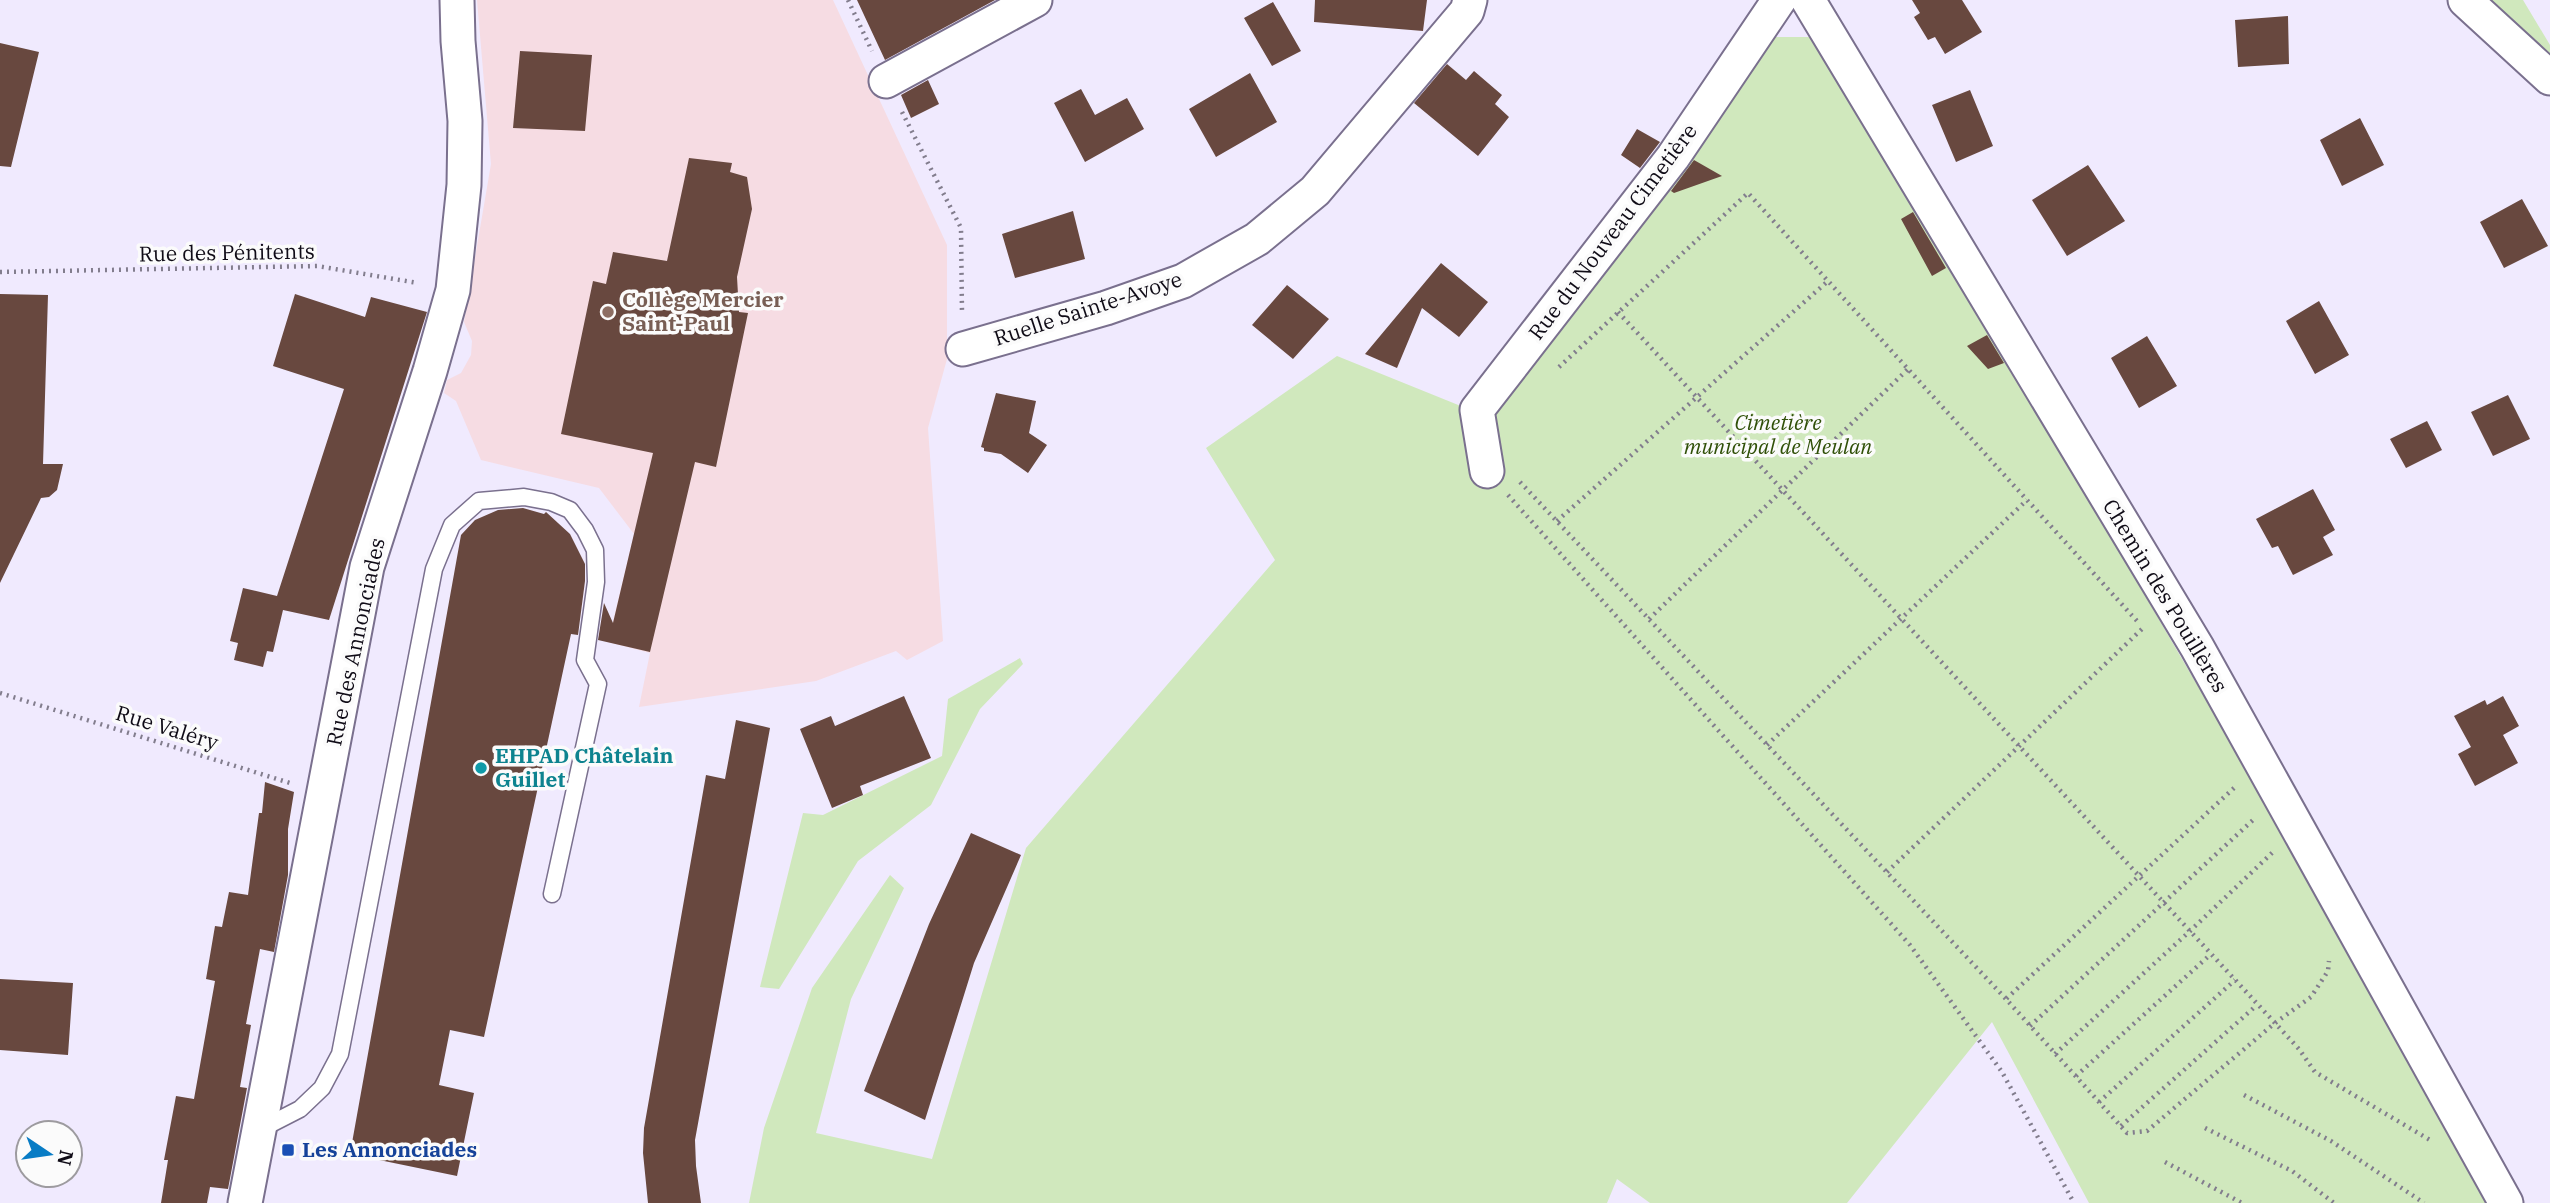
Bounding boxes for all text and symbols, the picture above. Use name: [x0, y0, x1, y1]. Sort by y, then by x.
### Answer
street label: Rue du Nouveau Cimetière: [1522, 118, 1703, 345]
street label: Rue des Pénitents: [139, 236, 315, 268]
street label: Ruelle Sainte-Avoye: [990, 264, 1185, 352]
place label: Collège Mercier Saint-Paul: [622, 285, 784, 337]
marker: Collège Mercier Saint-Paul: [600, 304, 616, 320]
park label: Cimetière municipal de Meulan: [1684, 408, 1872, 460]
street label: Chemin des Pouillères: [2097, 494, 2235, 697]
street label: Rue des Annonciades: [319, 535, 391, 748]
street label: Rue Valéry: [113, 698, 223, 756]
place label: EHPAD Châtelain Guillet: [495, 741, 674, 793]
marker: EHPAD Châtelain Guillet: [473, 760, 489, 776]
north arrow: [14, 1119, 84, 1189]
place label: Les Annonciades: [302, 1135, 477, 1163]
marker: Les Annonciades: [280, 1142, 296, 1158]
text: N: [52, 1148, 79, 1168]

